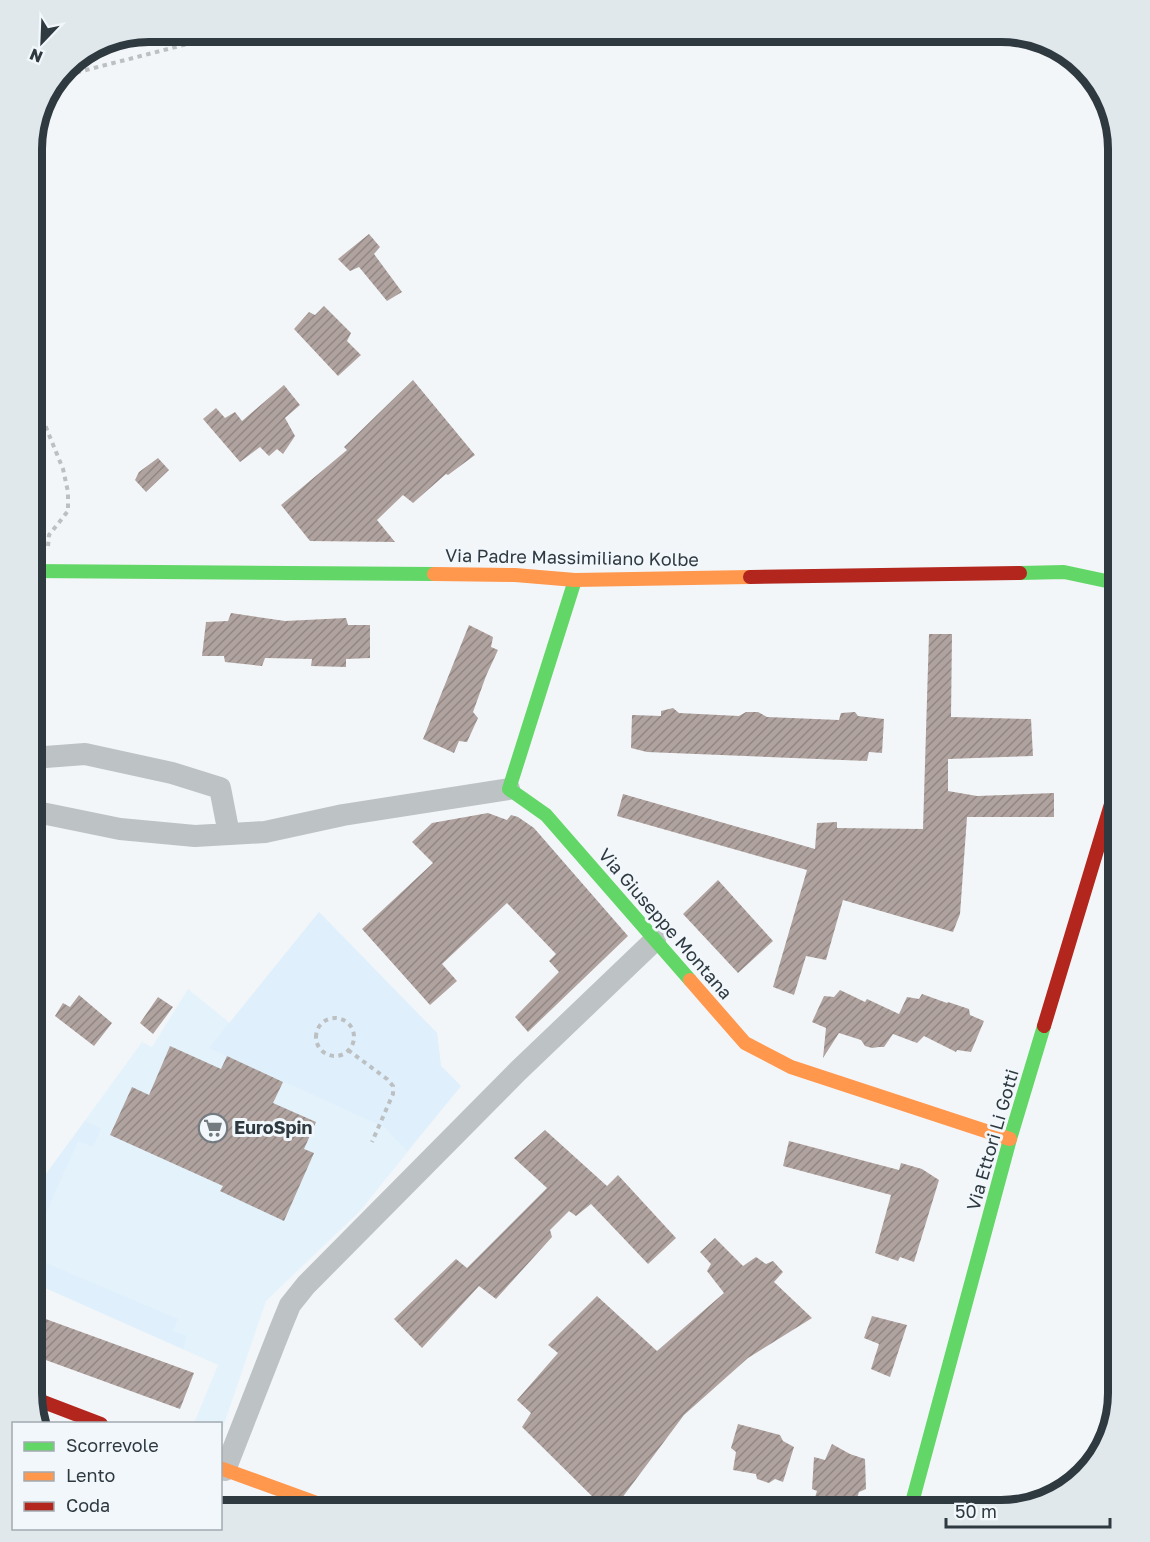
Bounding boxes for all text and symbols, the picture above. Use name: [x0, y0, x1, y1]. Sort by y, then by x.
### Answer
north arrow: [12, 12, 72, 72]
text: N: [27, 44, 46, 67]
street label: Via Padre Massimiliano Kolbe: [445, 544, 699, 570]
street label: Via Giuseppe Montana: [594, 843, 737, 1003]
street label: Via Ettori Li Gotti: [961, 1067, 1023, 1213]
supermarket icon: EuroSpin: [197, 1112, 229, 1144]
place label: EuroSpin: [234, 1116, 313, 1138]
legend: [12, 1422, 222, 1530]
text: Scorrevole: [66, 1434, 159, 1456]
text: Lento: [66, 1464, 115, 1486]
scale bar: [946, 1491, 1110, 1529]
text: Coda: [66, 1494, 110, 1516]
text: 50 m: [955, 1500, 997, 1522]

